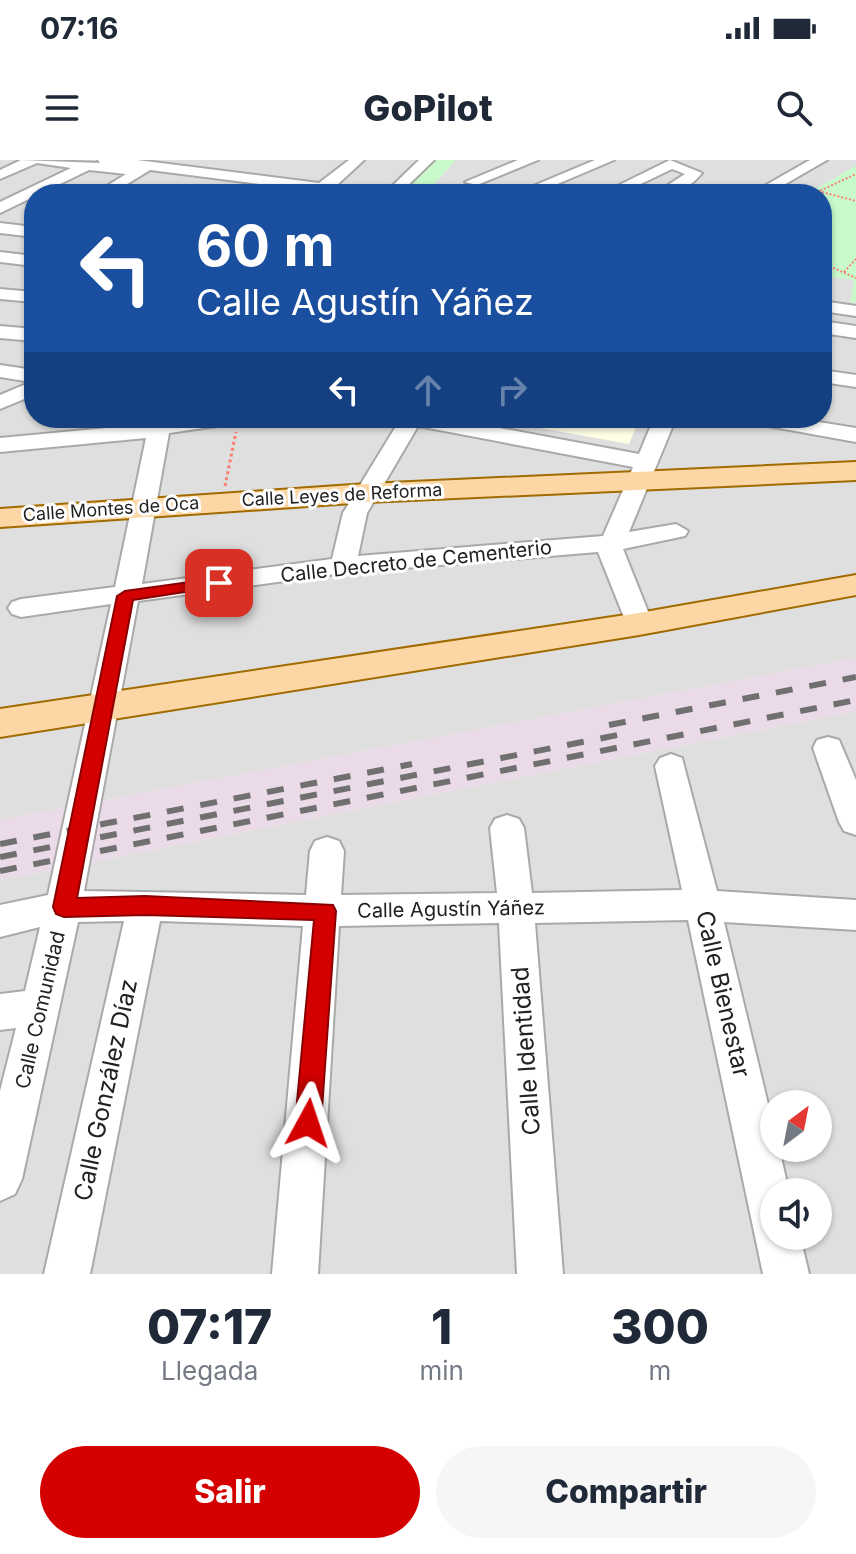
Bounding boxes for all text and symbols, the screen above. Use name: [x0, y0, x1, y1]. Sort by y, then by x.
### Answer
text: 07:16: [40, 10, 119, 46]
icon: menu: [40, 86, 84, 130]
text: GoPilot: [363, 86, 493, 130]
icon: search: [772, 86, 816, 130]
text: 60 m: [196, 212, 335, 280]
icon: left: [64, 216, 168, 320]
text: Calle Agustín Yáñez: [196, 280, 534, 324]
icon: left: [322, 368, 366, 412]
icon: ahead: [406, 368, 450, 412]
icon: right: [490, 368, 534, 412]
street label: Calle Leyes de Reforma: [241, 479, 443, 510]
street label: Calle Montes de Oca: [22, 492, 200, 525]
street label: Calle Decreto de Cementerio: [279, 535, 553, 587]
pin: [185, 549, 253, 617]
icon: arrive: [197, 561, 241, 605]
street label: Calle Agustín Yáñez: [357, 895, 545, 923]
street label: Calle Bienestar: [690, 908, 757, 1080]
street label: Calle Comunidad: [10, 929, 70, 1091]
street label: Calle Identidad: [505, 966, 546, 1136]
street label: Calle González Díaz: [68, 976, 143, 1203]
position arrow: [266, 1081, 350, 1165]
north arrow: [760, 1090, 832, 1162]
map controls: [760, 1090, 832, 1250]
button: sound: [760, 1178, 832, 1250]
text: 07:17: [147, 1297, 272, 1356]
text: 1: [431, 1297, 452, 1356]
text: 300: [611, 1297, 709, 1356]
text: Llegada: [161, 1355, 258, 1386]
text: min: [419, 1355, 464, 1386]
text: m: [649, 1355, 671, 1386]
button: Salir: [40, 1446, 420, 1538]
button: Compartir: [436, 1446, 816, 1538]

